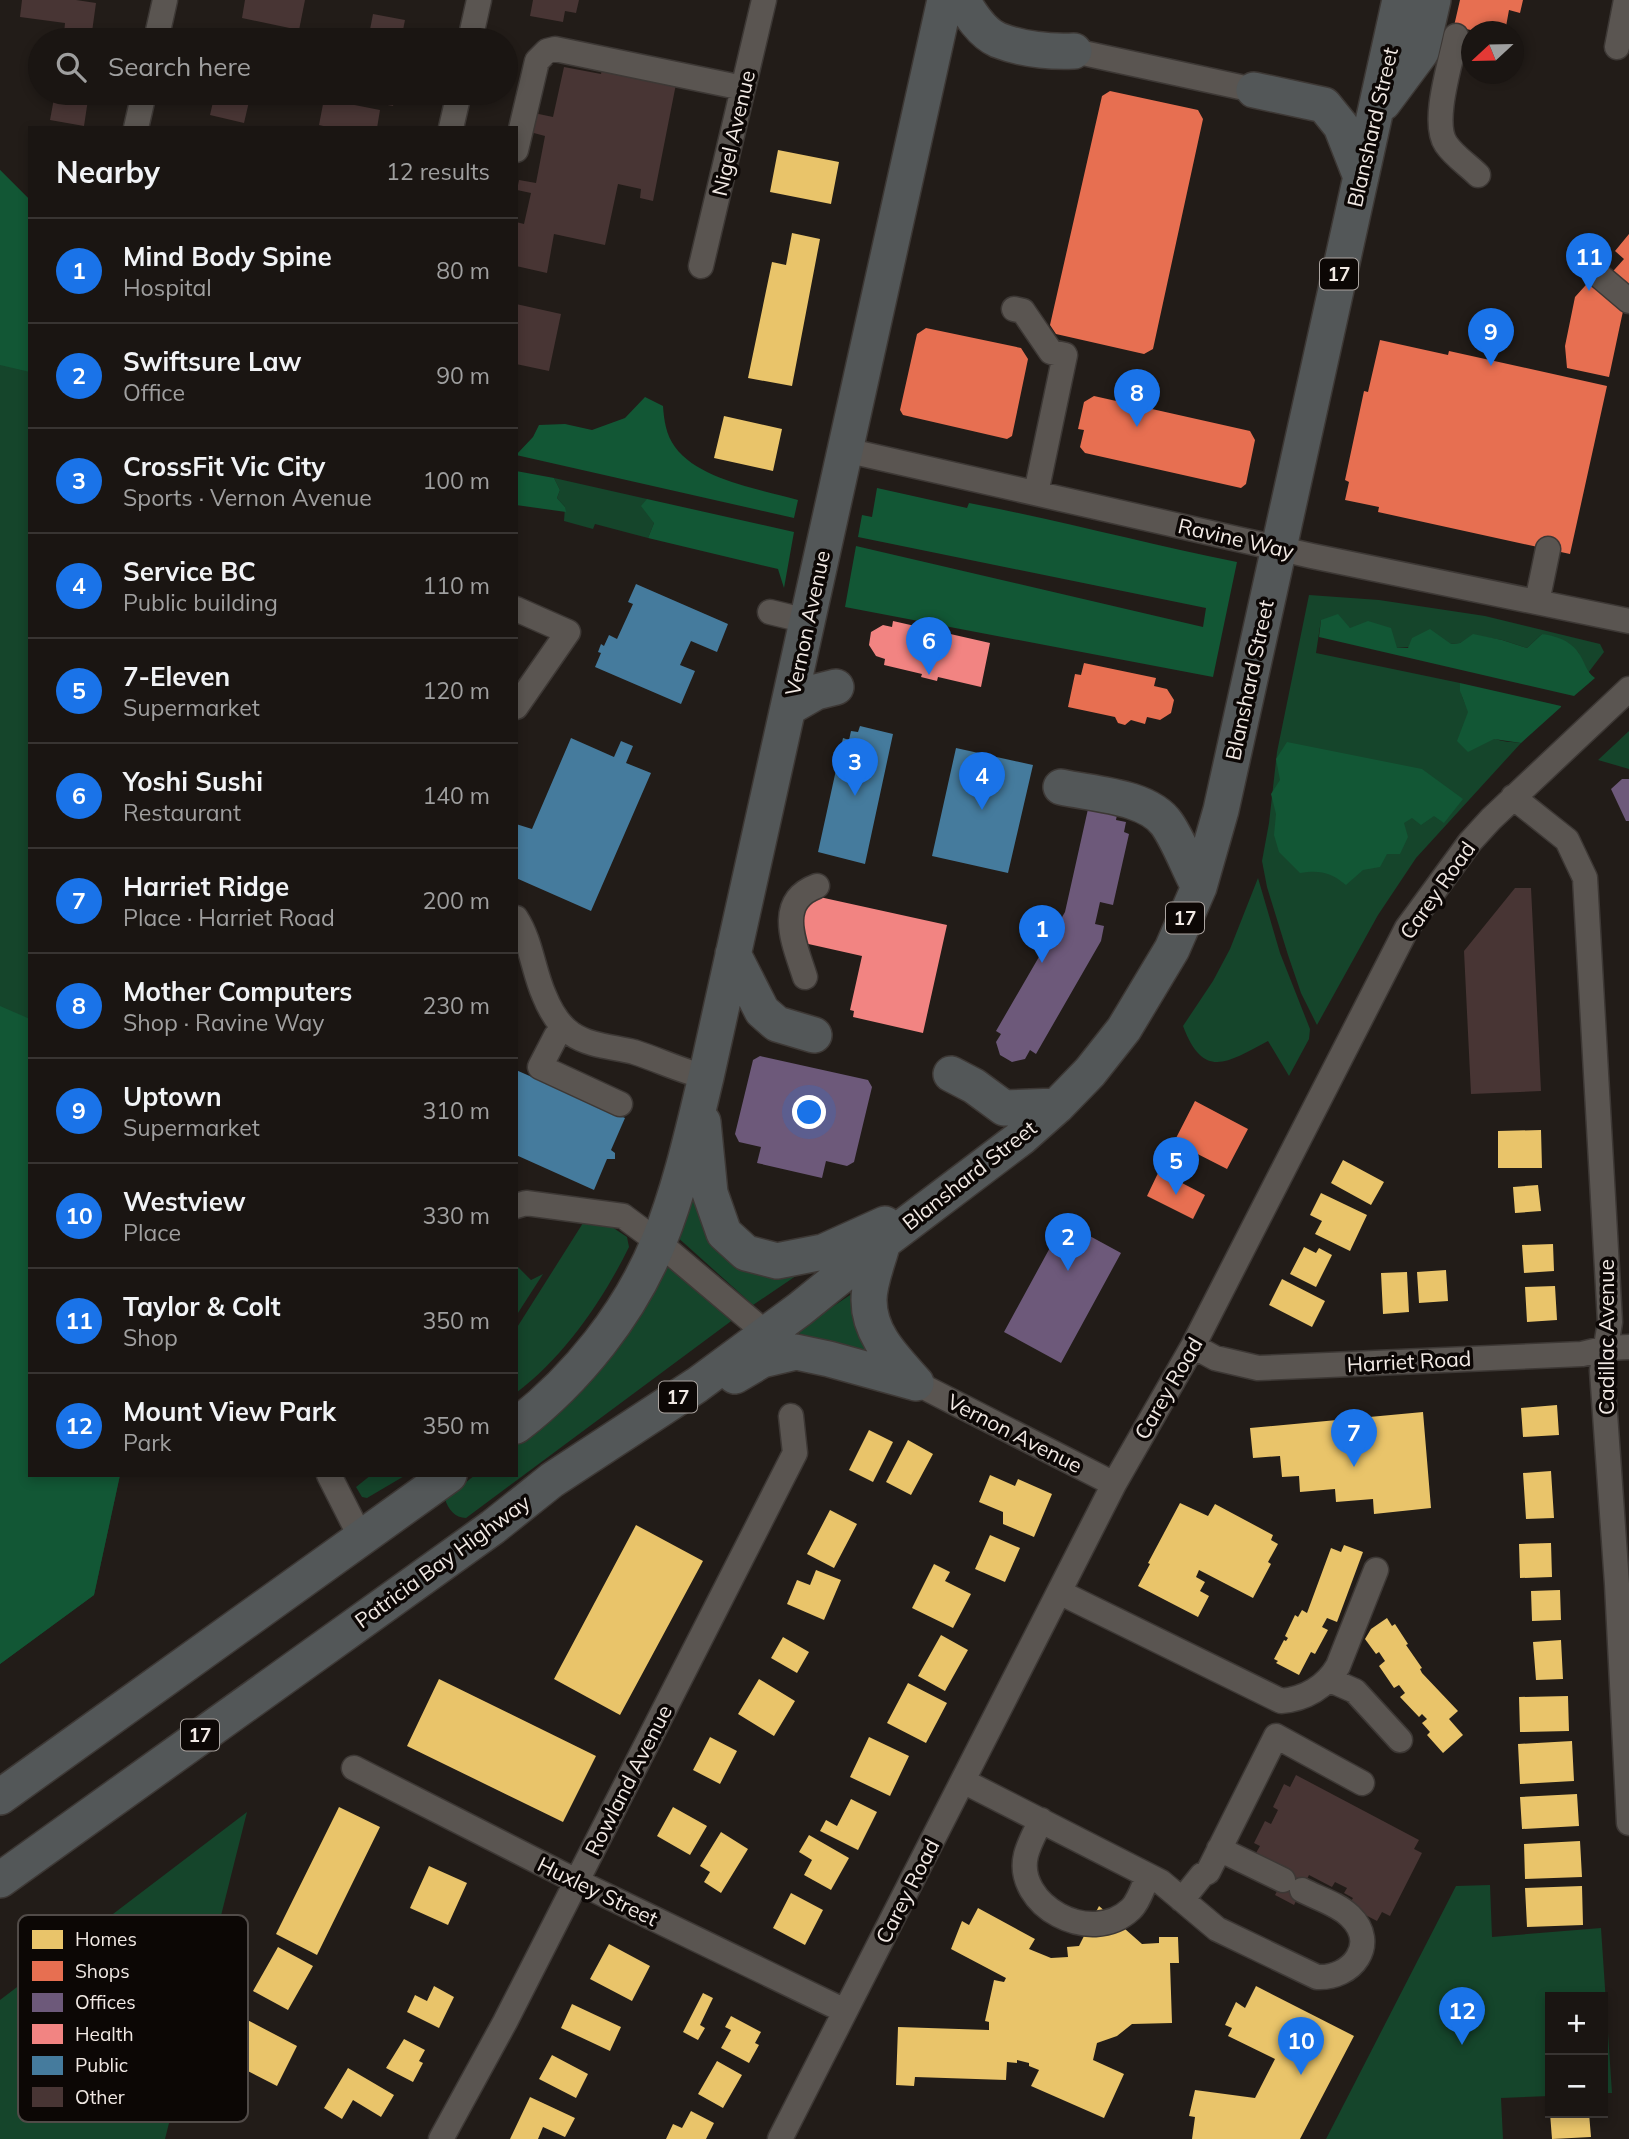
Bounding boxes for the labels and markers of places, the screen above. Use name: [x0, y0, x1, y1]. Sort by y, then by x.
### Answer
pin: 11: [1566, 233, 1612, 291]
pin: 9: [1468, 308, 1514, 366]
pin: 8: [1114, 369, 1160, 427]
pin: 6: [906, 617, 952, 675]
pin: 3: [832, 738, 878, 796]
pin: 4: [959, 752, 1005, 810]
pin: 1: [1019, 905, 1065, 963]
pin: 5: [1153, 1137, 1199, 1195]
pin: 2: [1045, 1213, 1091, 1271]
pin: 7: [1331, 1409, 1377, 1467]
pin: 12: [1439, 1987, 1485, 2045]
pin: 10: [1278, 2017, 1324, 2075]

